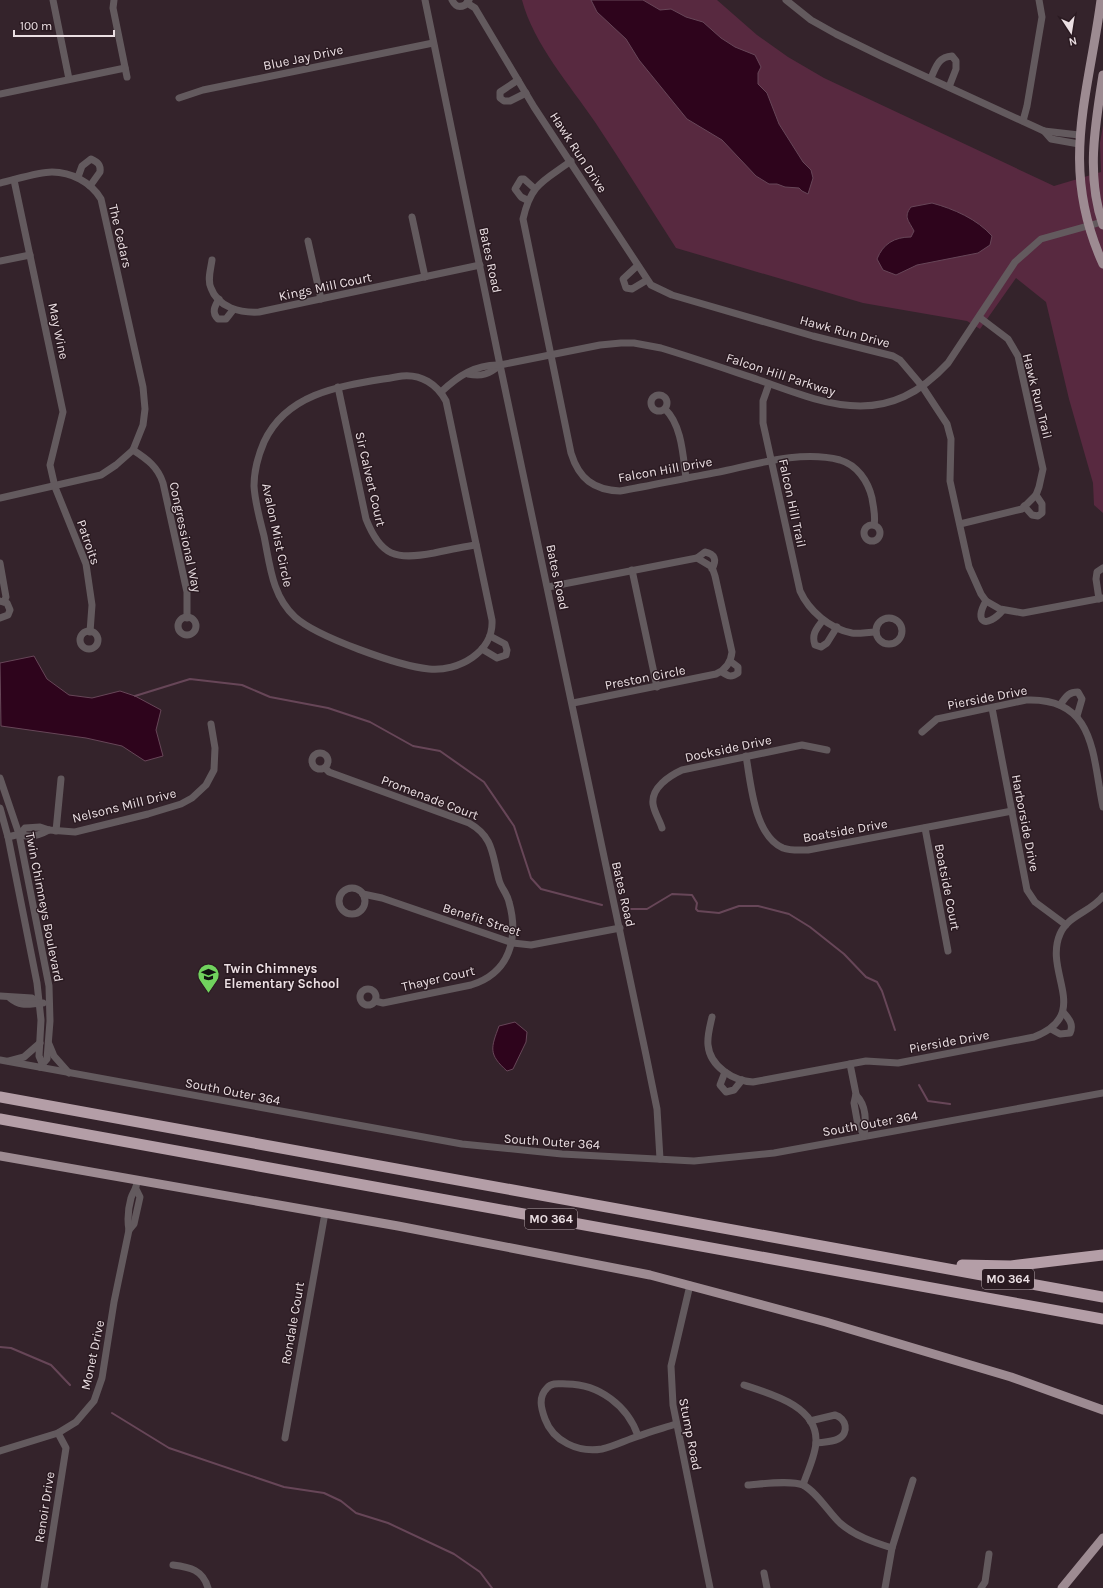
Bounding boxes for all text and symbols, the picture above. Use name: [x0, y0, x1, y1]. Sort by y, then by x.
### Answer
scale bar: [14, 12, 114, 38]
north arrow: [1051, 12, 1091, 52]
text: 100 m: [20, 19, 52, 33]
text: N: [1068, 34, 1078, 48]
street label: Blue Jay Drive: [262, 42, 345, 73]
street label: Hawk Run Drive: [547, 109, 610, 196]
street label: The Cedars: [106, 203, 135, 270]
street label: Bates Road: [476, 226, 505, 294]
street label: Kings Mill Court: [277, 269, 373, 304]
street label: May Wine: [45, 302, 72, 361]
street label: Hawk Run Drive: [798, 312, 892, 351]
street label: Falcon Hill Parkway: [724, 350, 837, 399]
street label: Hawk Run Trail: [1020, 352, 1055, 440]
street label: Sir Calvert Court: [352, 430, 389, 528]
street label: Falcon Hill Drive: [617, 454, 714, 485]
street label: Falcon Hill Trail: [776, 458, 809, 549]
street label: Congressional Way: [166, 481, 205, 594]
street label: Avalon Mist Circle: [259, 482, 296, 589]
street label: Patroits: [74, 518, 103, 567]
street label: Bates Road: [543, 543, 572, 611]
street label: Preston Circle: [603, 662, 687, 693]
street label: Pierside Drive: [946, 682, 1029, 713]
street label: Dockside Drive: [683, 732, 773, 765]
street label: Promenade Court: [379, 772, 481, 823]
street label: Harborside Drive: [1009, 773, 1042, 873]
street label: Nelsons Mill Drive: [71, 785, 178, 826]
street label: Boatside Drive: [802, 816, 889, 845]
street label: Twin Chimneys Boulevard: [23, 831, 66, 983]
street label: Boatside Court: [932, 843, 963, 932]
street label: Bates Road: [609, 860, 638, 928]
street label: Benefit Street: [441, 900, 523, 939]
place label: Twin Chimneys Elementary School: [224, 961, 339, 991]
school or university icon: Twin Chimneys Elementary School: [196, 962, 222, 995]
street label: Thayer Court: [400, 963, 476, 994]
street label: Pierside Drive: [908, 1027, 991, 1056]
street label: South Outer 364: [184, 1075, 282, 1108]
street label: South Outer 364: [821, 1108, 919, 1139]
street label: South Outer 364: [503, 1131, 601, 1152]
road number: MO 364: [525, 1209, 577, 1229]
road number: MO 364: [982, 1269, 1034, 1289]
street label: Rondale Court: [278, 1280, 307, 1366]
street label: Monet Drive: [78, 1319, 107, 1391]
street label: Stump Road: [676, 1397, 705, 1472]
street label: Renoir Drive: [31, 1470, 58, 1544]

